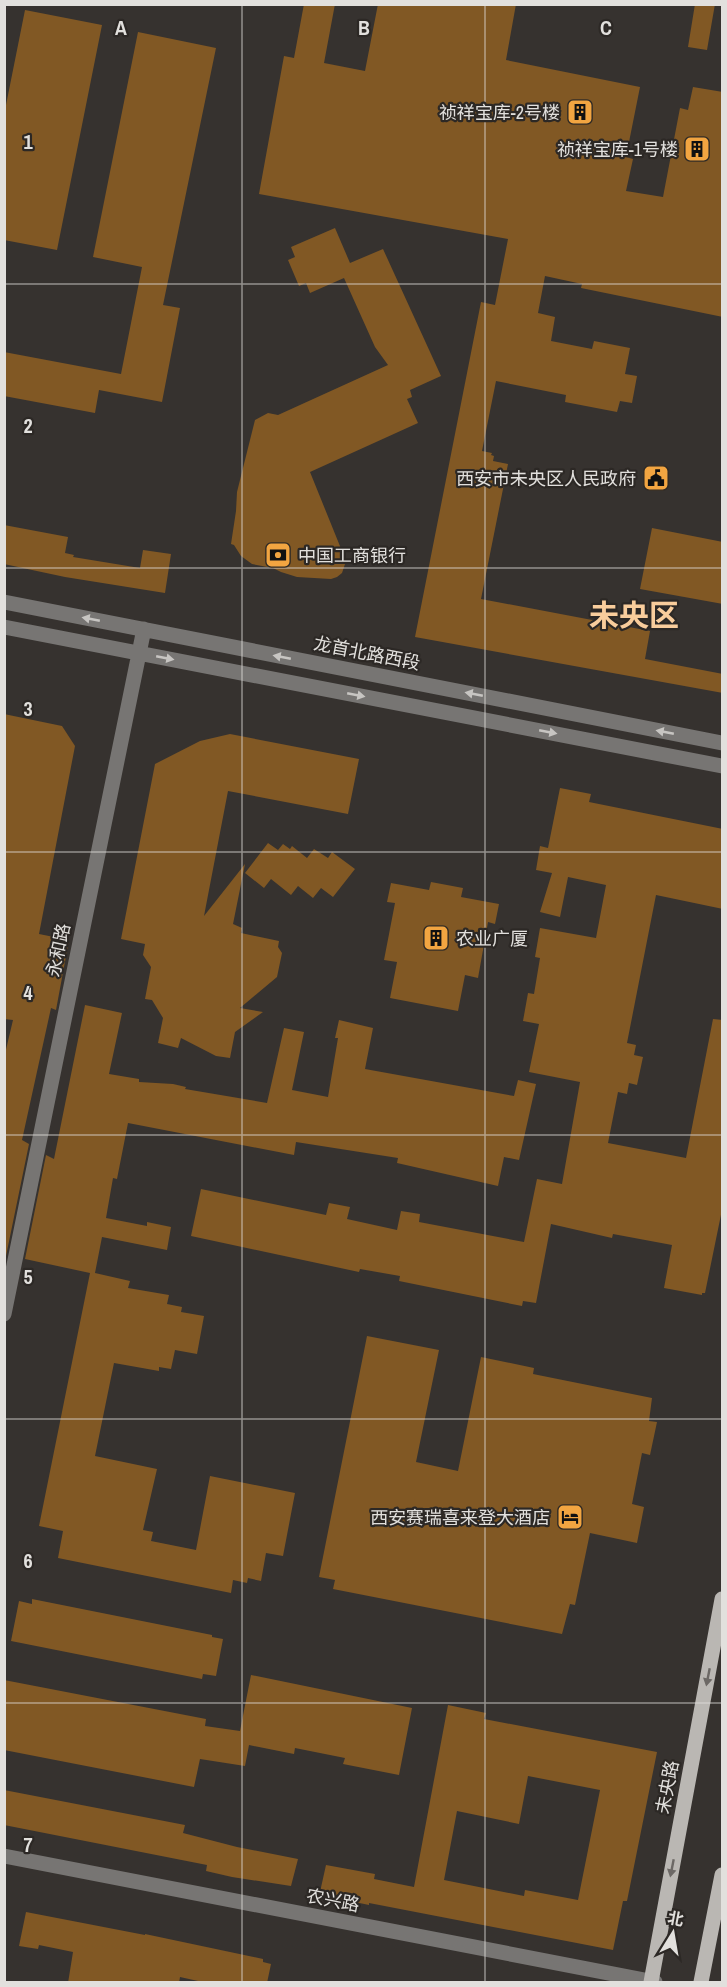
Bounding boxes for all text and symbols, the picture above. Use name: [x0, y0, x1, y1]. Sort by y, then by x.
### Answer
text: A: [115, 14, 127, 41]
text: B: [358, 14, 370, 41]
text: C: [600, 14, 612, 41]
building icon: 祯祥宝库-2号楼: [565, 97, 595, 127]
place label: 祯祥宝库-2号楼: [439, 100, 560, 125]
text: 1: [23, 128, 33, 155]
building icon: 祯祥宝库-1号楼: [682, 134, 712, 164]
place label: 祯祥宝库-1号楼: [557, 137, 678, 162]
text: 2: [23, 412, 33, 439]
public building icon: 西安市未央区人民政府: [641, 463, 671, 493]
place label: 西安市未央区人民政府: [456, 466, 636, 491]
bank icon: 中国工商银行: [263, 540, 293, 570]
place label: 中国工商银行: [298, 543, 406, 568]
district label: 未央区: [589, 595, 679, 635]
one-way arrow: [81, 614, 100, 623]
street label: 龙首北路西段: [312, 630, 422, 676]
one-way arrow: [273, 652, 292, 661]
one-way arrow: [156, 654, 175, 663]
one-way arrow: [464, 689, 483, 698]
one-way arrow: [347, 691, 366, 700]
text: 3: [23, 695, 33, 722]
one-way arrow: [655, 727, 674, 736]
one-way arrow: [538, 728, 557, 737]
street label: 永和路: [40, 921, 76, 979]
building icon: 农业广厦: [421, 923, 451, 953]
place label: 农业广厦: [456, 926, 528, 951]
text: 4: [23, 979, 33, 1006]
text: 5: [23, 1263, 33, 1290]
hotel icon: 西安赛瑞喜来登大酒店: [555, 1502, 585, 1532]
place label: 西安赛瑞喜来登大酒店: [370, 1505, 550, 1530]
text: 6: [23, 1547, 33, 1574]
one-way arrow: [703, 1667, 712, 1686]
street label: 未央路: [650, 1758, 684, 1816]
text: 7: [23, 1831, 33, 1858]
one-way arrow: [667, 1859, 676, 1878]
street label: 农兴路: [304, 1883, 362, 1917]
north arrow: [643, 1903, 703, 1963]
text: 北: [666, 1906, 686, 1931]

